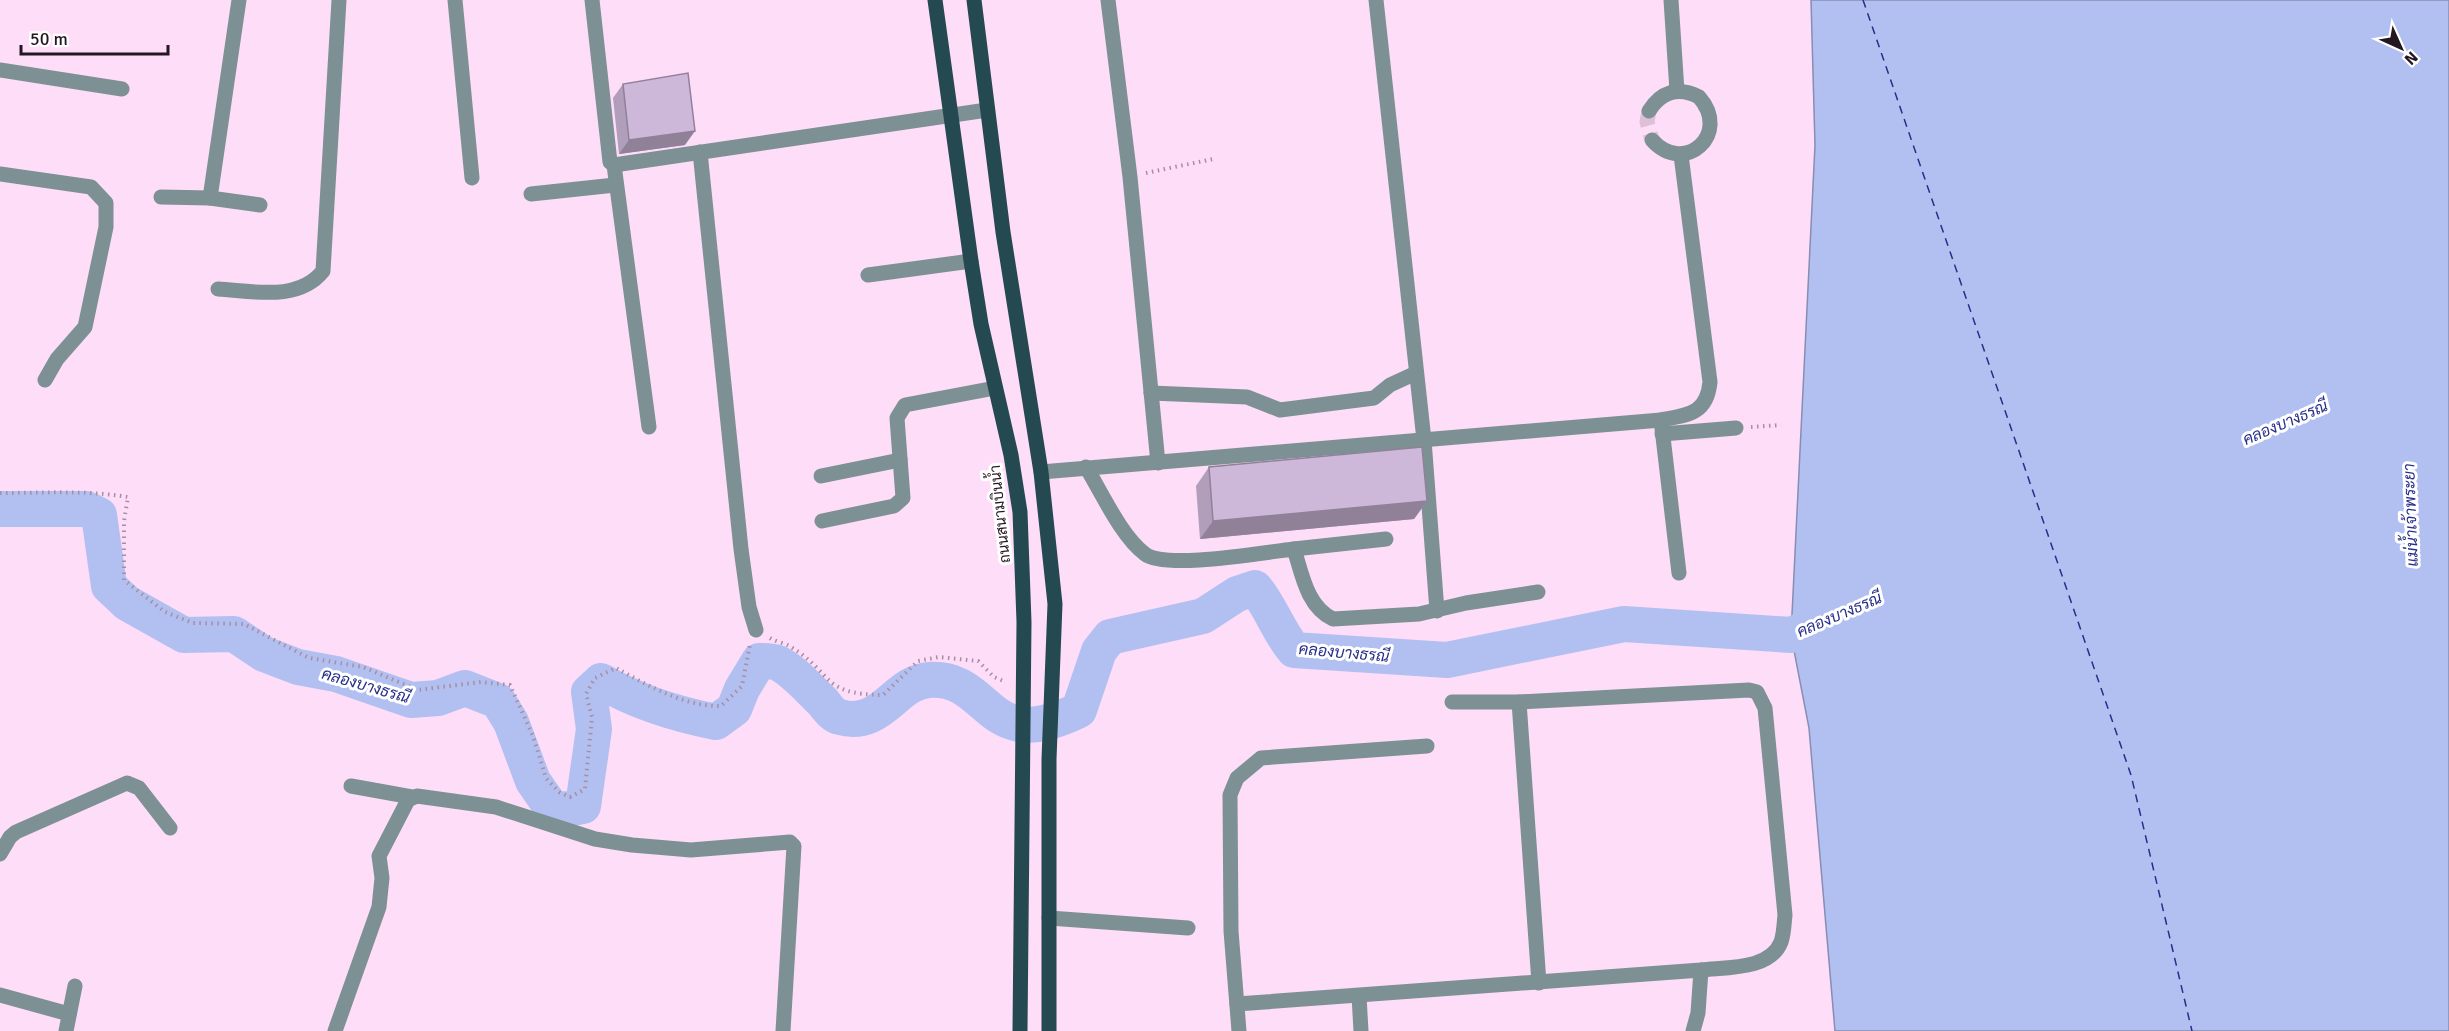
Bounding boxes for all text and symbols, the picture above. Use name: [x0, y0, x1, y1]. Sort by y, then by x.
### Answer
scale bar: [21, 18, 168, 56]
north arrow: [2371, 18, 2431, 78]
text: 50 m: [30, 28, 68, 50]
text: N: [2400, 47, 2422, 69]
water label: คลองบางธรณี: [2239, 394, 2332, 450]
water label: แม่น้ำเจ้าพระยา: [2394, 463, 2423, 567]
street label: ถนนสนามบินน้ำ: [982, 464, 1014, 564]
water label: คลองบางธรณี: [1793, 586, 1886, 642]
water label: คลองบางธรณี: [1298, 637, 1391, 667]
water label: คลองบางธรณี: [319, 662, 414, 708]

